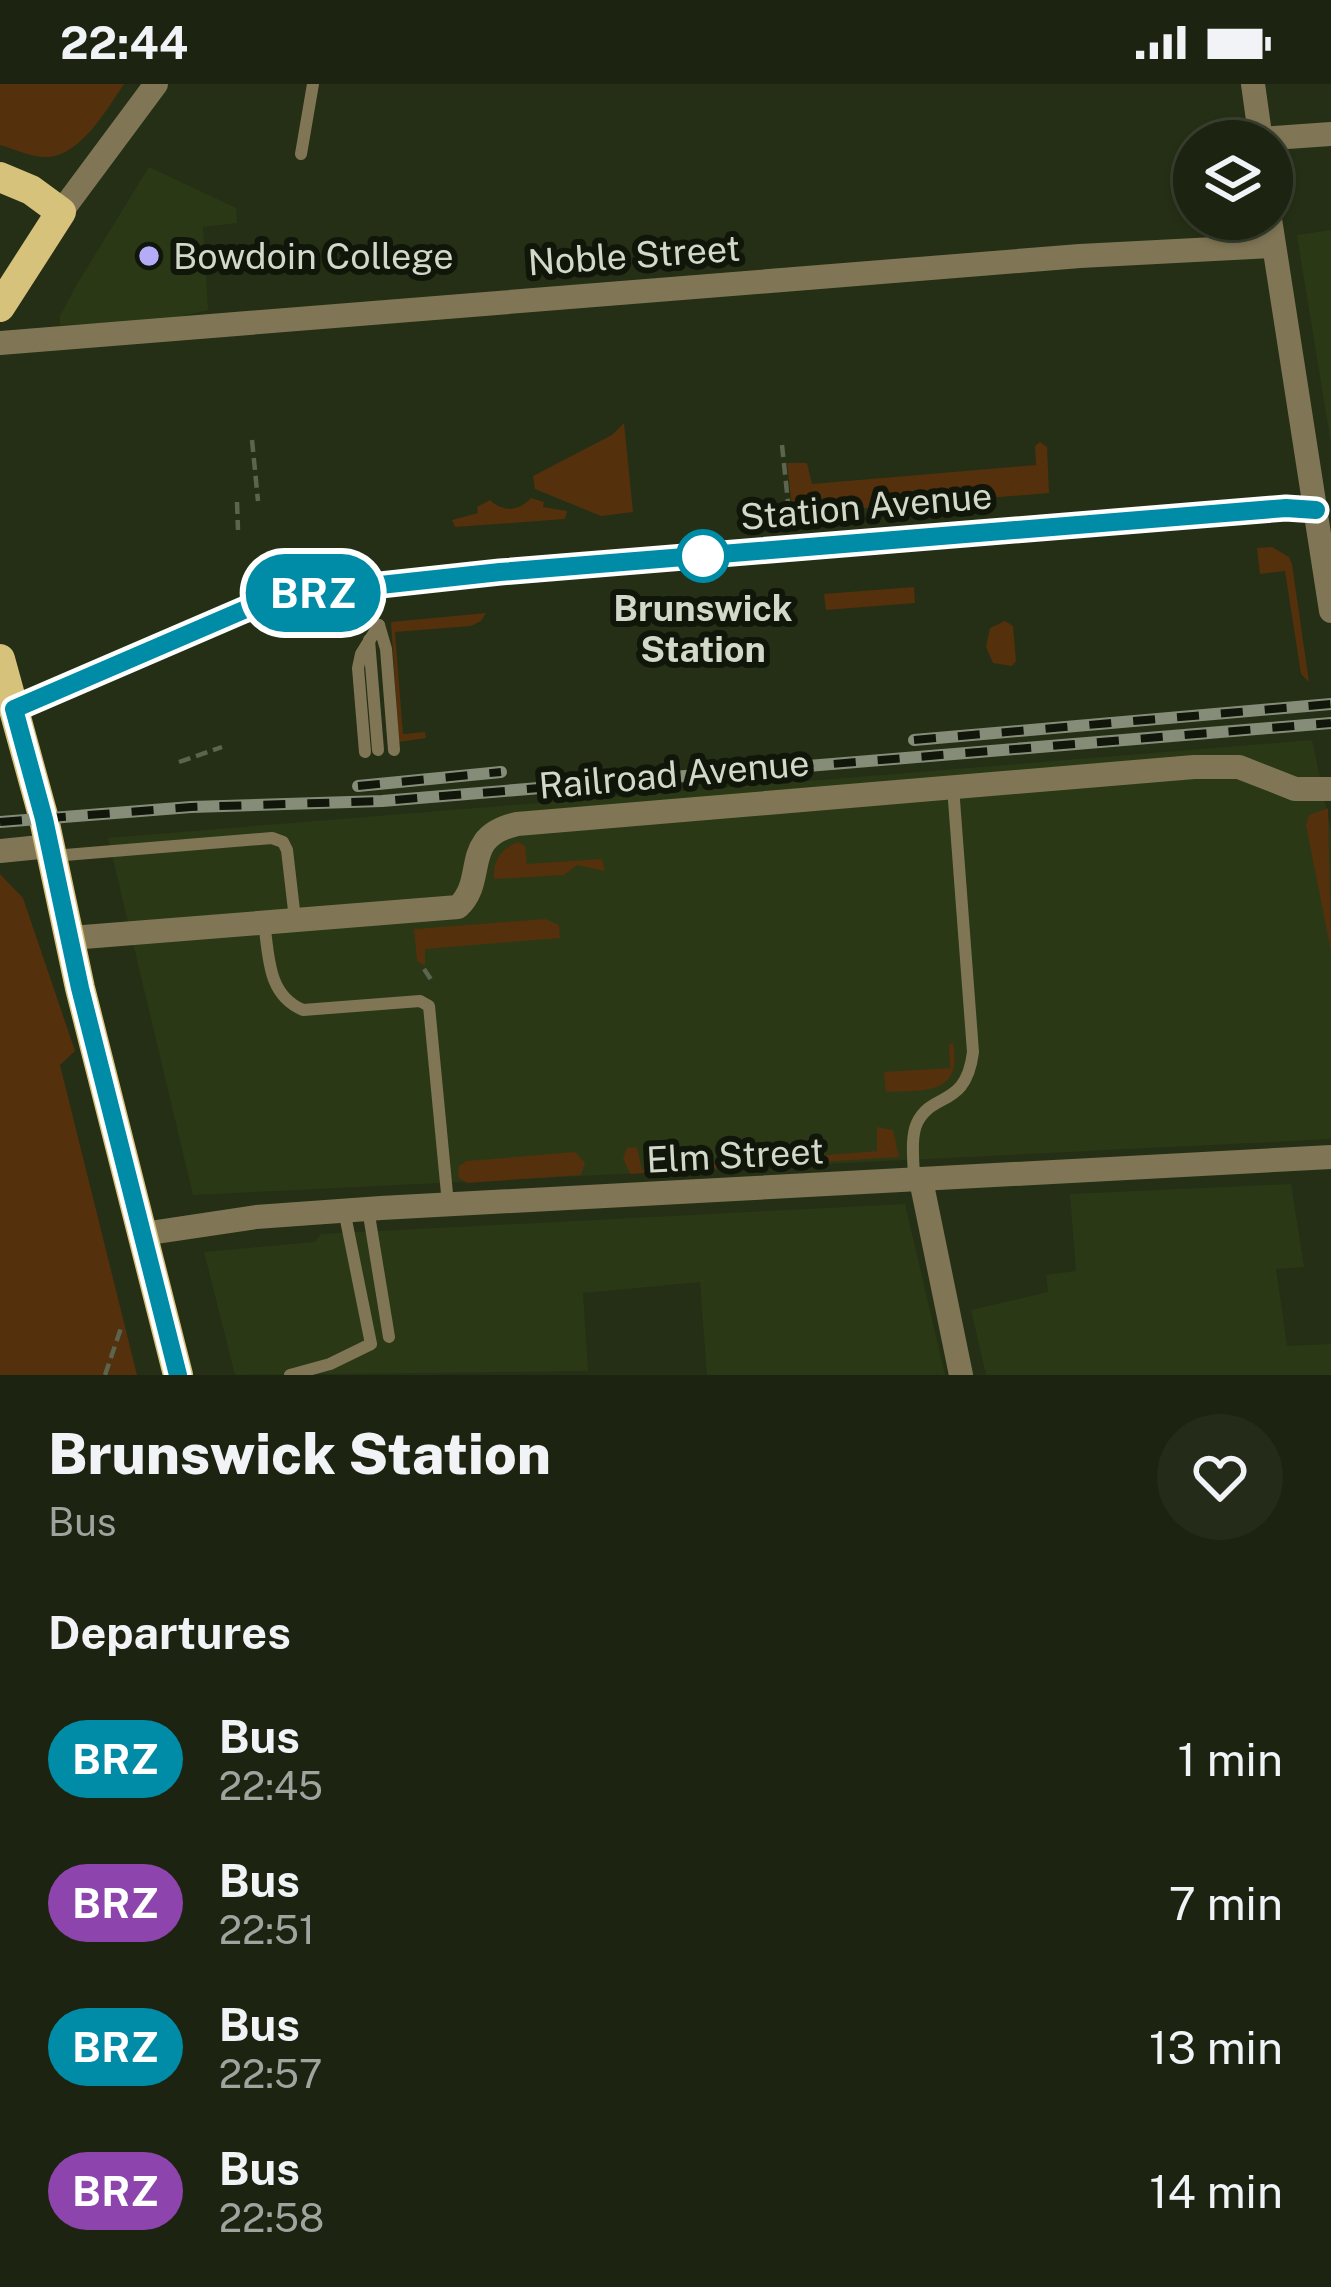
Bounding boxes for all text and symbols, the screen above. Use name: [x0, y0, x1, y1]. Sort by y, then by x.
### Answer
text: 22:44: [60, 16, 188, 69]
map controls: [1173, 120, 1293, 240]
button: layers: [1173, 120, 1293, 240]
street label: Noble Street: [526, 227, 742, 283]
place label: Bowdoin College: [173, 235, 454, 277]
marker: Bowdoin College: [136, 243, 162, 269]
street label: Station Avenue: [738, 474, 994, 538]
marker: Brunswick Station: [678, 531, 728, 581]
line badge: BRZ: [244, 554, 382, 632]
text: BRZ: [270, 568, 356, 617]
place label: Brunswick Station: [613, 587, 793, 670]
street label: Railroad Avenue: [537, 741, 811, 807]
street label: Elm Street: [645, 1129, 825, 1181]
button: heart: [1157, 1414, 1283, 1540]
text: Brunswick Station: [48, 1420, 551, 1487]
text: Bus: [48, 1499, 117, 1545]
text: Departures: [48, 1606, 291, 1659]
text: Bus: [219, 1710, 300, 1763]
text: 1 min: [1177, 1733, 1283, 1786]
text: BRZ: [72, 1734, 159, 1783]
text: 22:45: [219, 1763, 323, 1809]
text: Bus: [219, 1854, 300, 1907]
text: 7 min: [1169, 1877, 1283, 1930]
text: BRZ: [72, 1878, 159, 1927]
text: 22:51: [219, 1907, 315, 1953]
text: Bus: [219, 1998, 300, 2051]
text: 13 min: [1149, 2021, 1283, 2074]
text: BRZ: [72, 2022, 159, 2071]
text: 22:57: [219, 2051, 322, 2097]
text: Bus: [219, 2142, 300, 2195]
text: 14 min: [1149, 2165, 1283, 2218]
text: BRZ: [72, 2166, 159, 2215]
text: 22:58: [219, 2195, 324, 2241]

